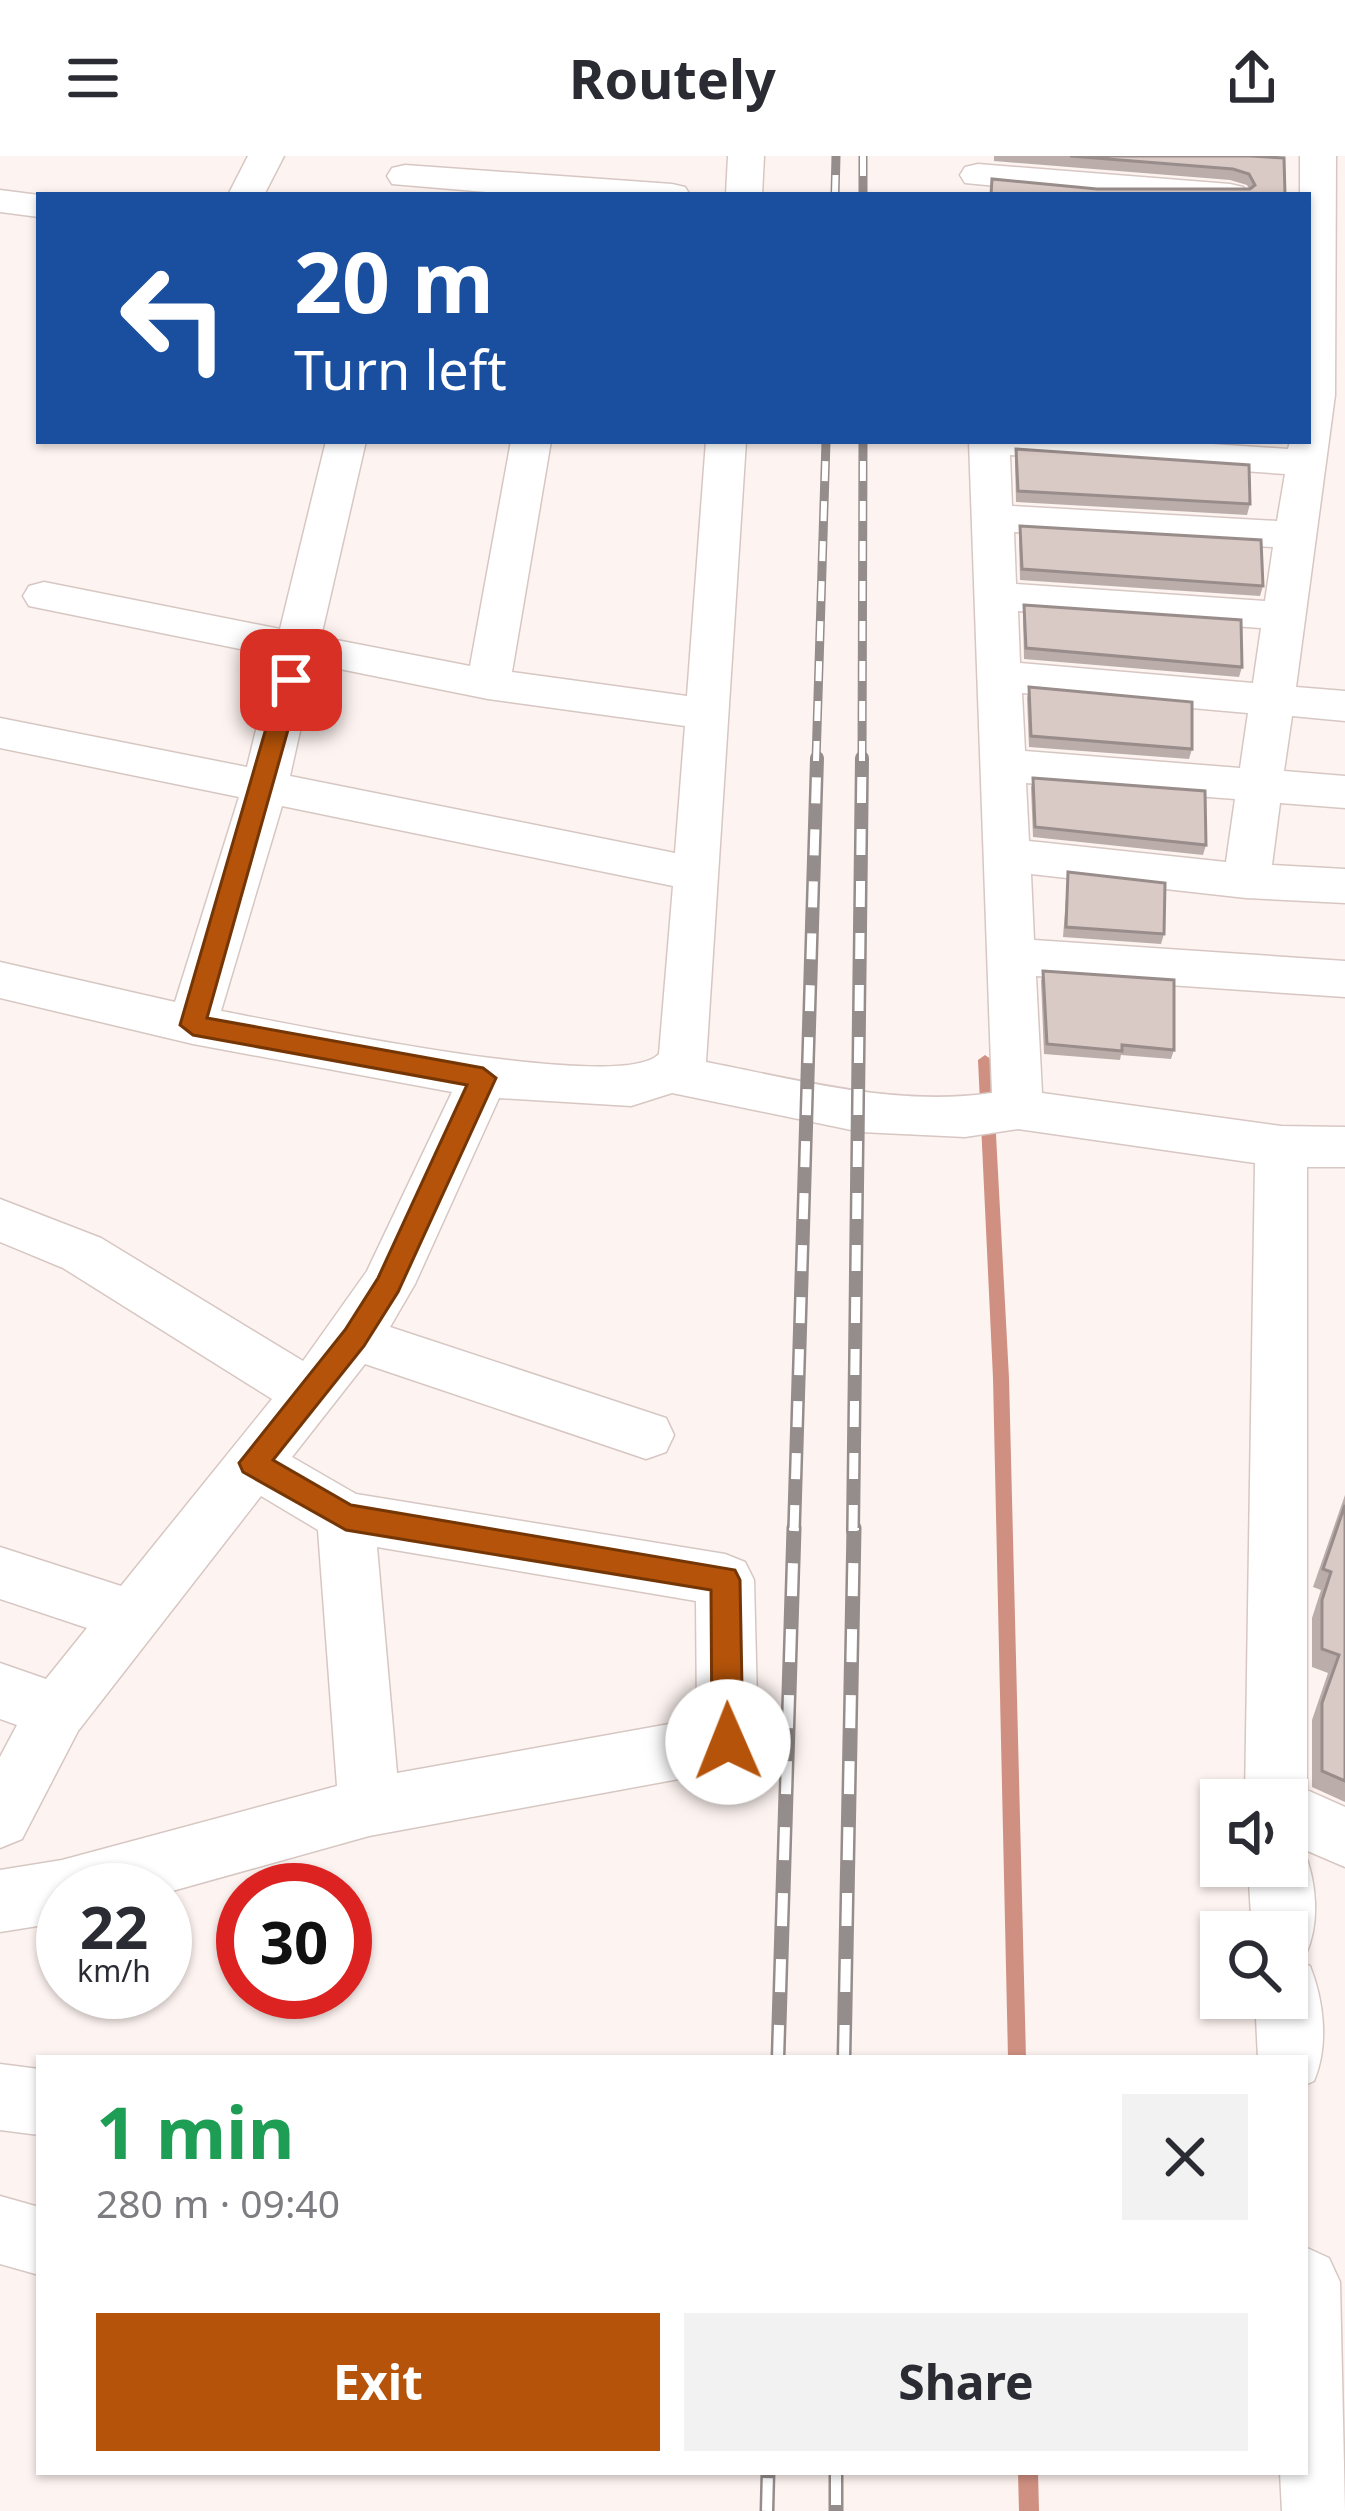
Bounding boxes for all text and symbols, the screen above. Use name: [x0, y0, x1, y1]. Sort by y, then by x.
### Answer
text: Routely: [569, 41, 776, 115]
icon: menu: [60, 45, 126, 111]
icon: share: [1219, 45, 1285, 111]
text: 20 m: [294, 223, 494, 338]
icon: left: [96, 240, 252, 396]
text: Turn left: [294, 332, 507, 406]
pin: [240, 629, 342, 731]
icon: arrive: [258, 647, 324, 713]
position arrow: [665, 1679, 791, 1805]
map controls: [1200, 1779, 1308, 2019]
button: sound: [1200, 1779, 1308, 1887]
speed limit sign: 30: [216, 1863, 372, 2019]
text: 22: [80, 1885, 148, 1967]
button: search: [1200, 1911, 1308, 2019]
text: km/h: [77, 1950, 151, 1991]
text: 1 min: [96, 2082, 294, 2180]
button: close: [1122, 2094, 1248, 2220]
text: 280 m · 09:40: [96, 2176, 340, 2229]
button: Exit: [96, 2313, 660, 2451]
button: Share: [684, 2313, 1248, 2451]

